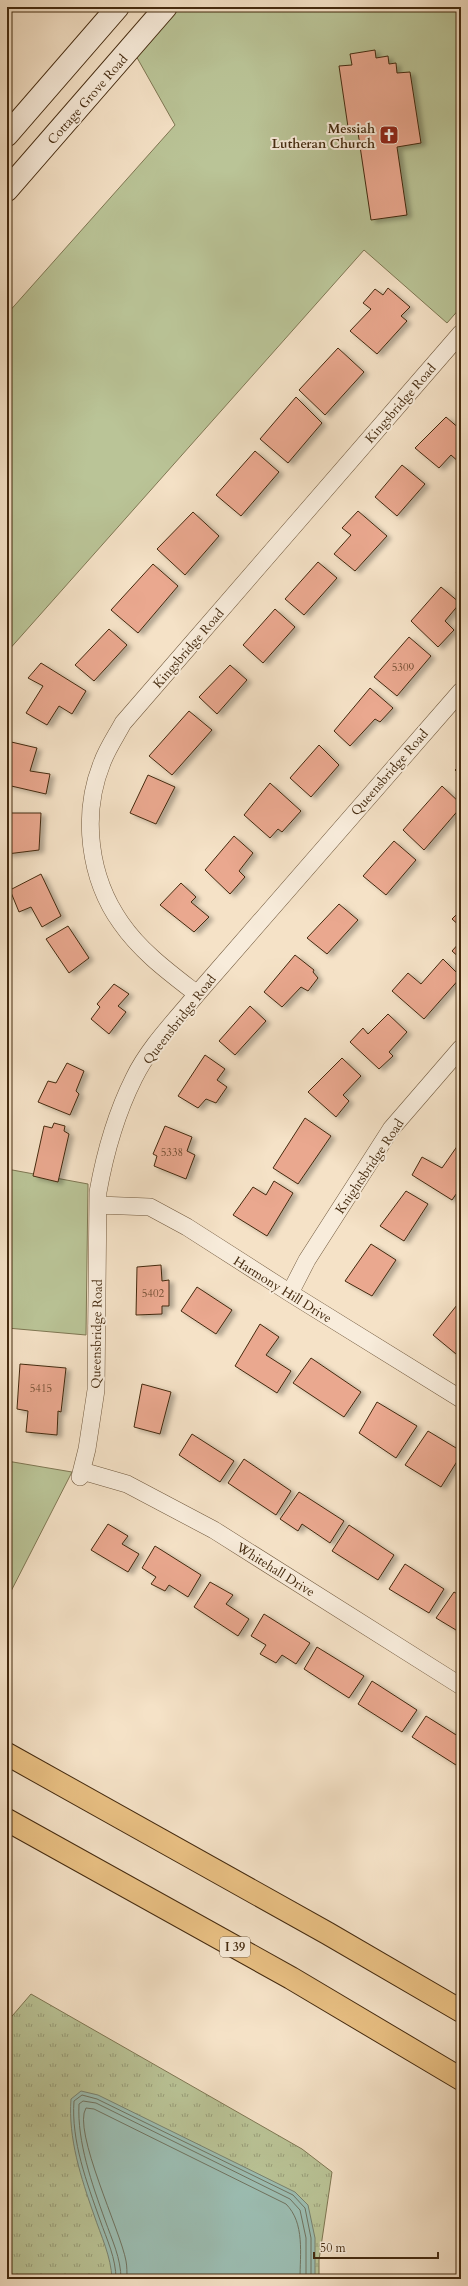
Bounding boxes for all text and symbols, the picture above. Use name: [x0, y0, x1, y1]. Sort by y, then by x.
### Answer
street label: Cottage Grove Road: [44, 51, 132, 149]
place label: Messiah Lutheran Church: [272, 120, 375, 153]
church icon: Messiah Lutheran Church: [378, 124, 400, 146]
street label: Kingsbridge Road: [361, 360, 440, 447]
street label: Kingsbridge Road: [149, 605, 228, 692]
house number: 5309: [392, 660, 415, 675]
street label: Queensbridge Road: [347, 725, 432, 820]
street label: Queensbridge Road: [139, 971, 221, 1068]
street label: Knightsbridge Road: [331, 1115, 408, 1218]
house number: 5338: [161, 1145, 183, 1160]
street label: Harmony Hill Drive: [230, 1252, 335, 1327]
street label: Queensbridge Road: [87, 1279, 107, 1389]
house number: 5402: [142, 1286, 165, 1301]
house number: 5415: [30, 1381, 52, 1396]
street label: Whitehall Drive: [232, 1538, 318, 1601]
road number: I 39: [220, 1937, 250, 1957]
scale bar: [314, 2234, 438, 2260]
text: 50 m: [320, 2240, 347, 2256]

